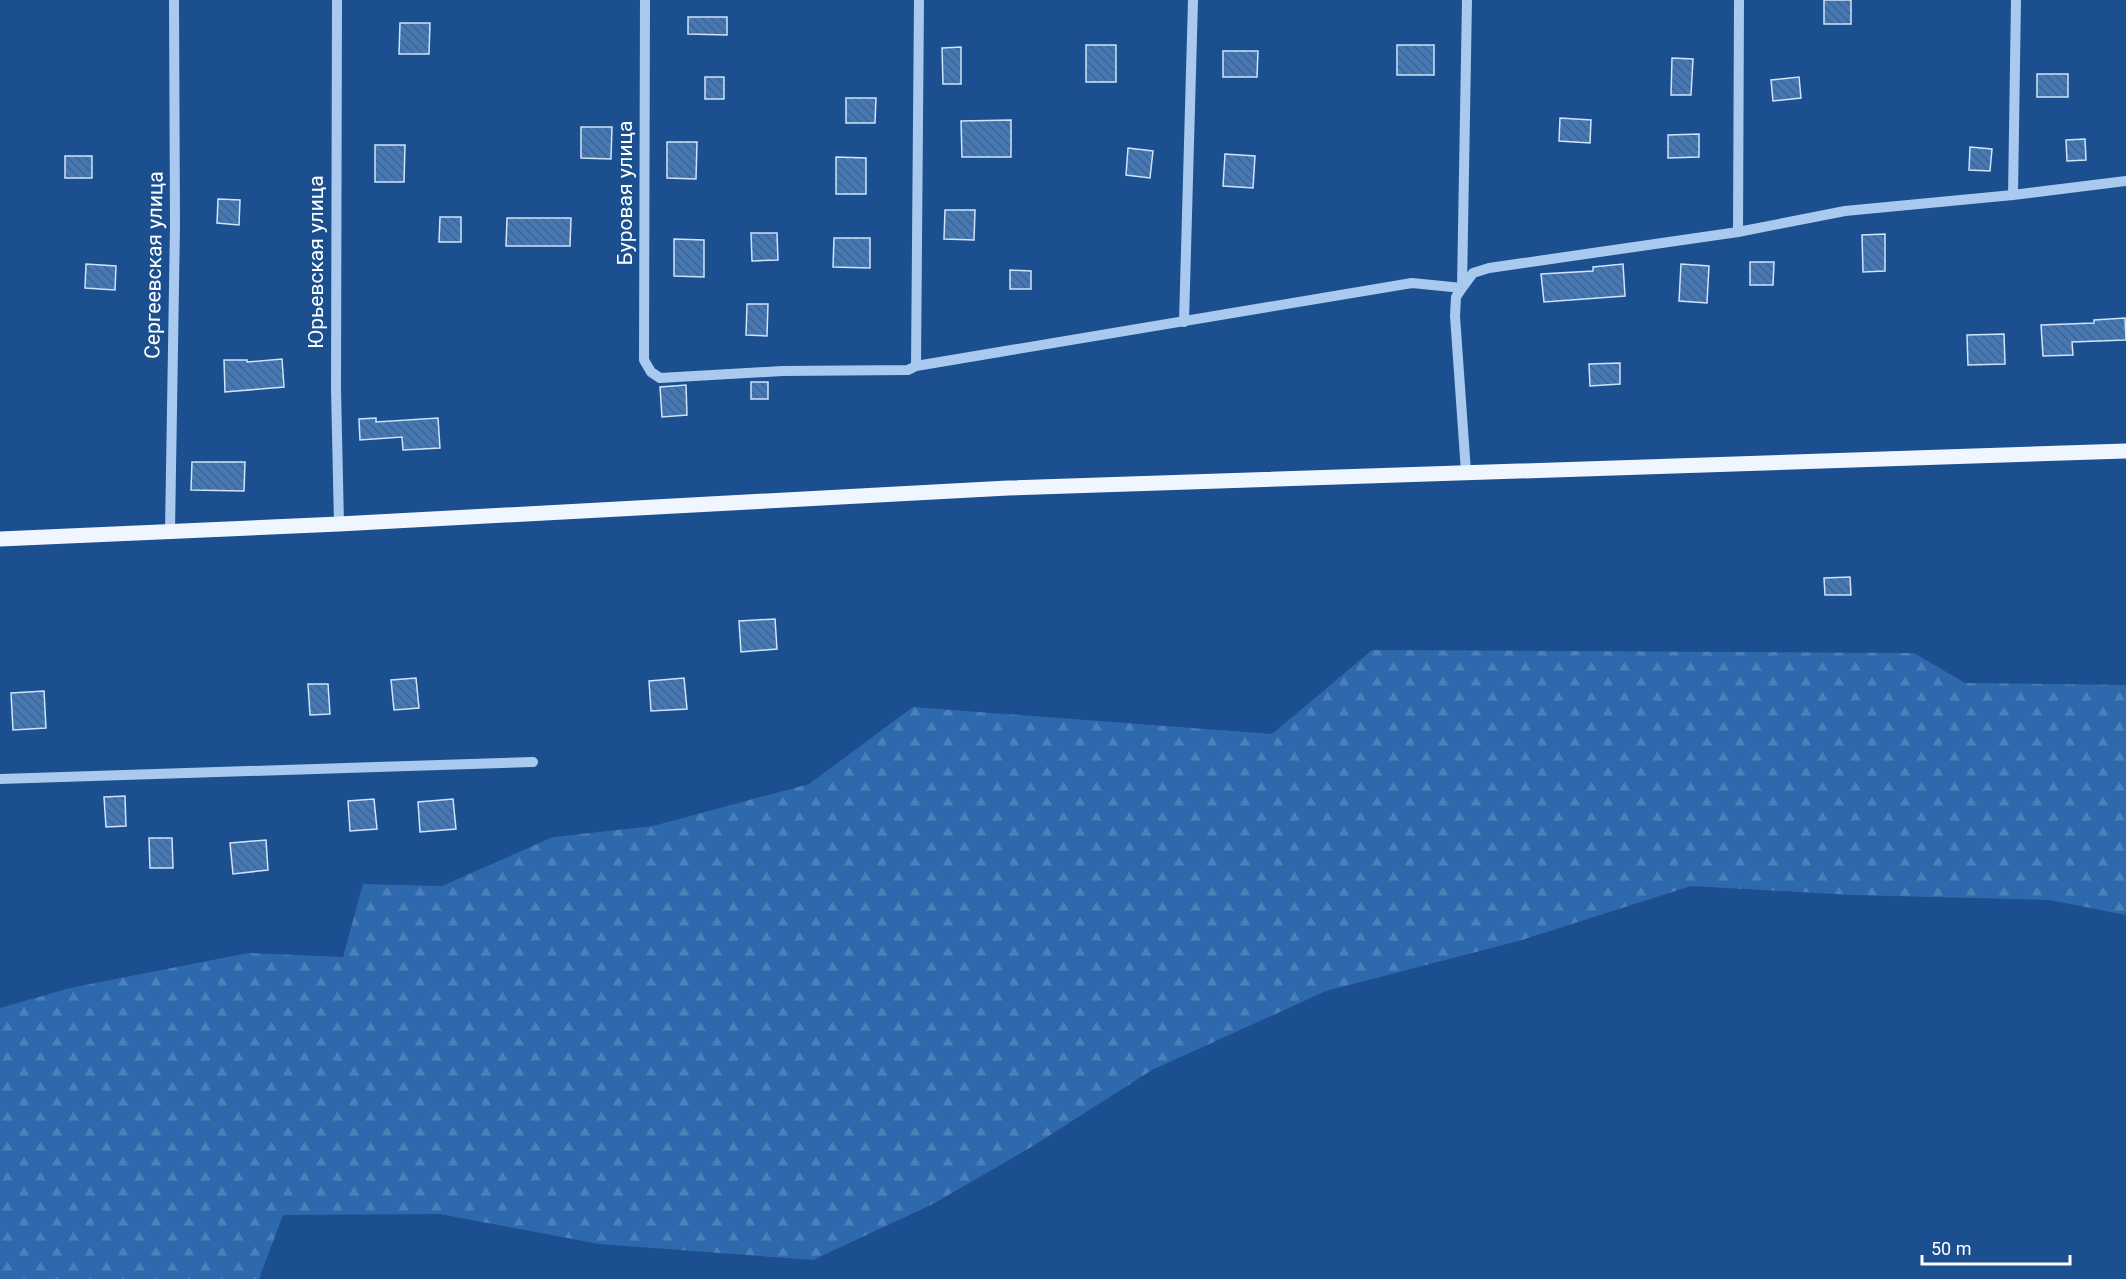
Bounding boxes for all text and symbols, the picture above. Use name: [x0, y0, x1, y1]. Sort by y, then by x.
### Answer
street label: Буровая улица: [613, 121, 637, 265]
street label: Сергеевская улица: [140, 171, 168, 359]
street label: Юрьевская улица: [304, 175, 328, 349]
scale bar: [1922, 1228, 2070, 1266]
text: 50 m: [1931, 1238, 1971, 1259]

